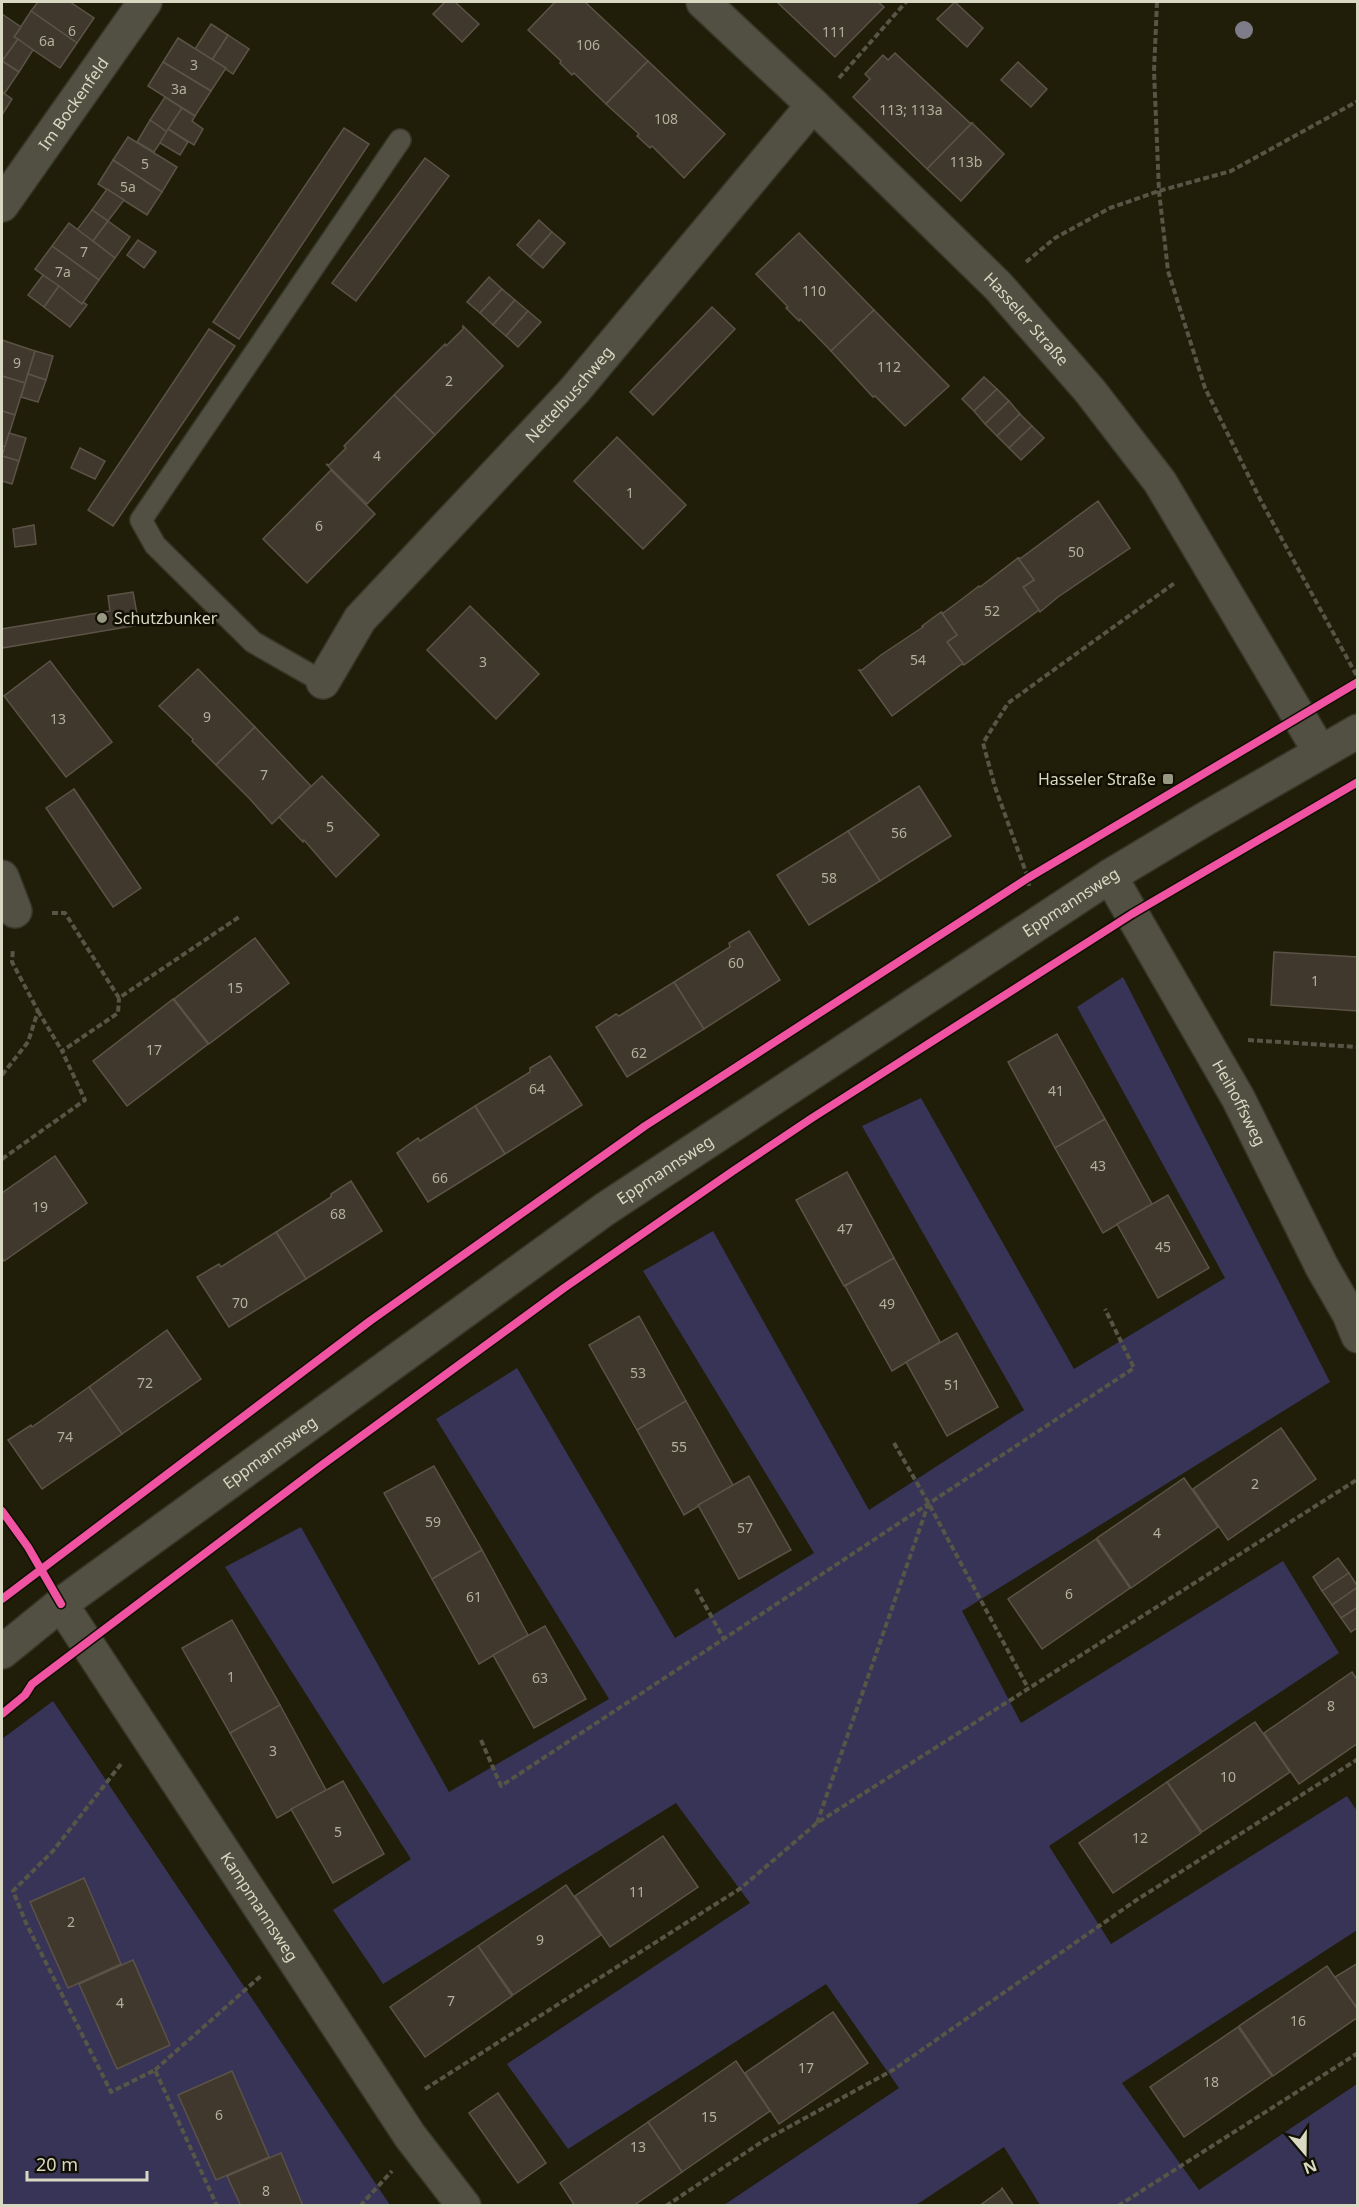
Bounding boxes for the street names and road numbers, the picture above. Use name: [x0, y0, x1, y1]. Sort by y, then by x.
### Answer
street label: Im Bockenfeld: [33, 53, 114, 154]
street label: Hasseler Straße: [979, 267, 1074, 370]
street label: Nettelbuschweg: [520, 341, 618, 447]
street label: Eppmannsweg: [1018, 862, 1123, 942]
street label: Heihoffsweg: [1207, 1056, 1271, 1150]
street label: Eppmannsweg: [612, 1130, 717, 1209]
street label: Eppmannsweg: [218, 1411, 321, 1494]
street label: Kampmannsweg: [216, 1848, 303, 1966]

